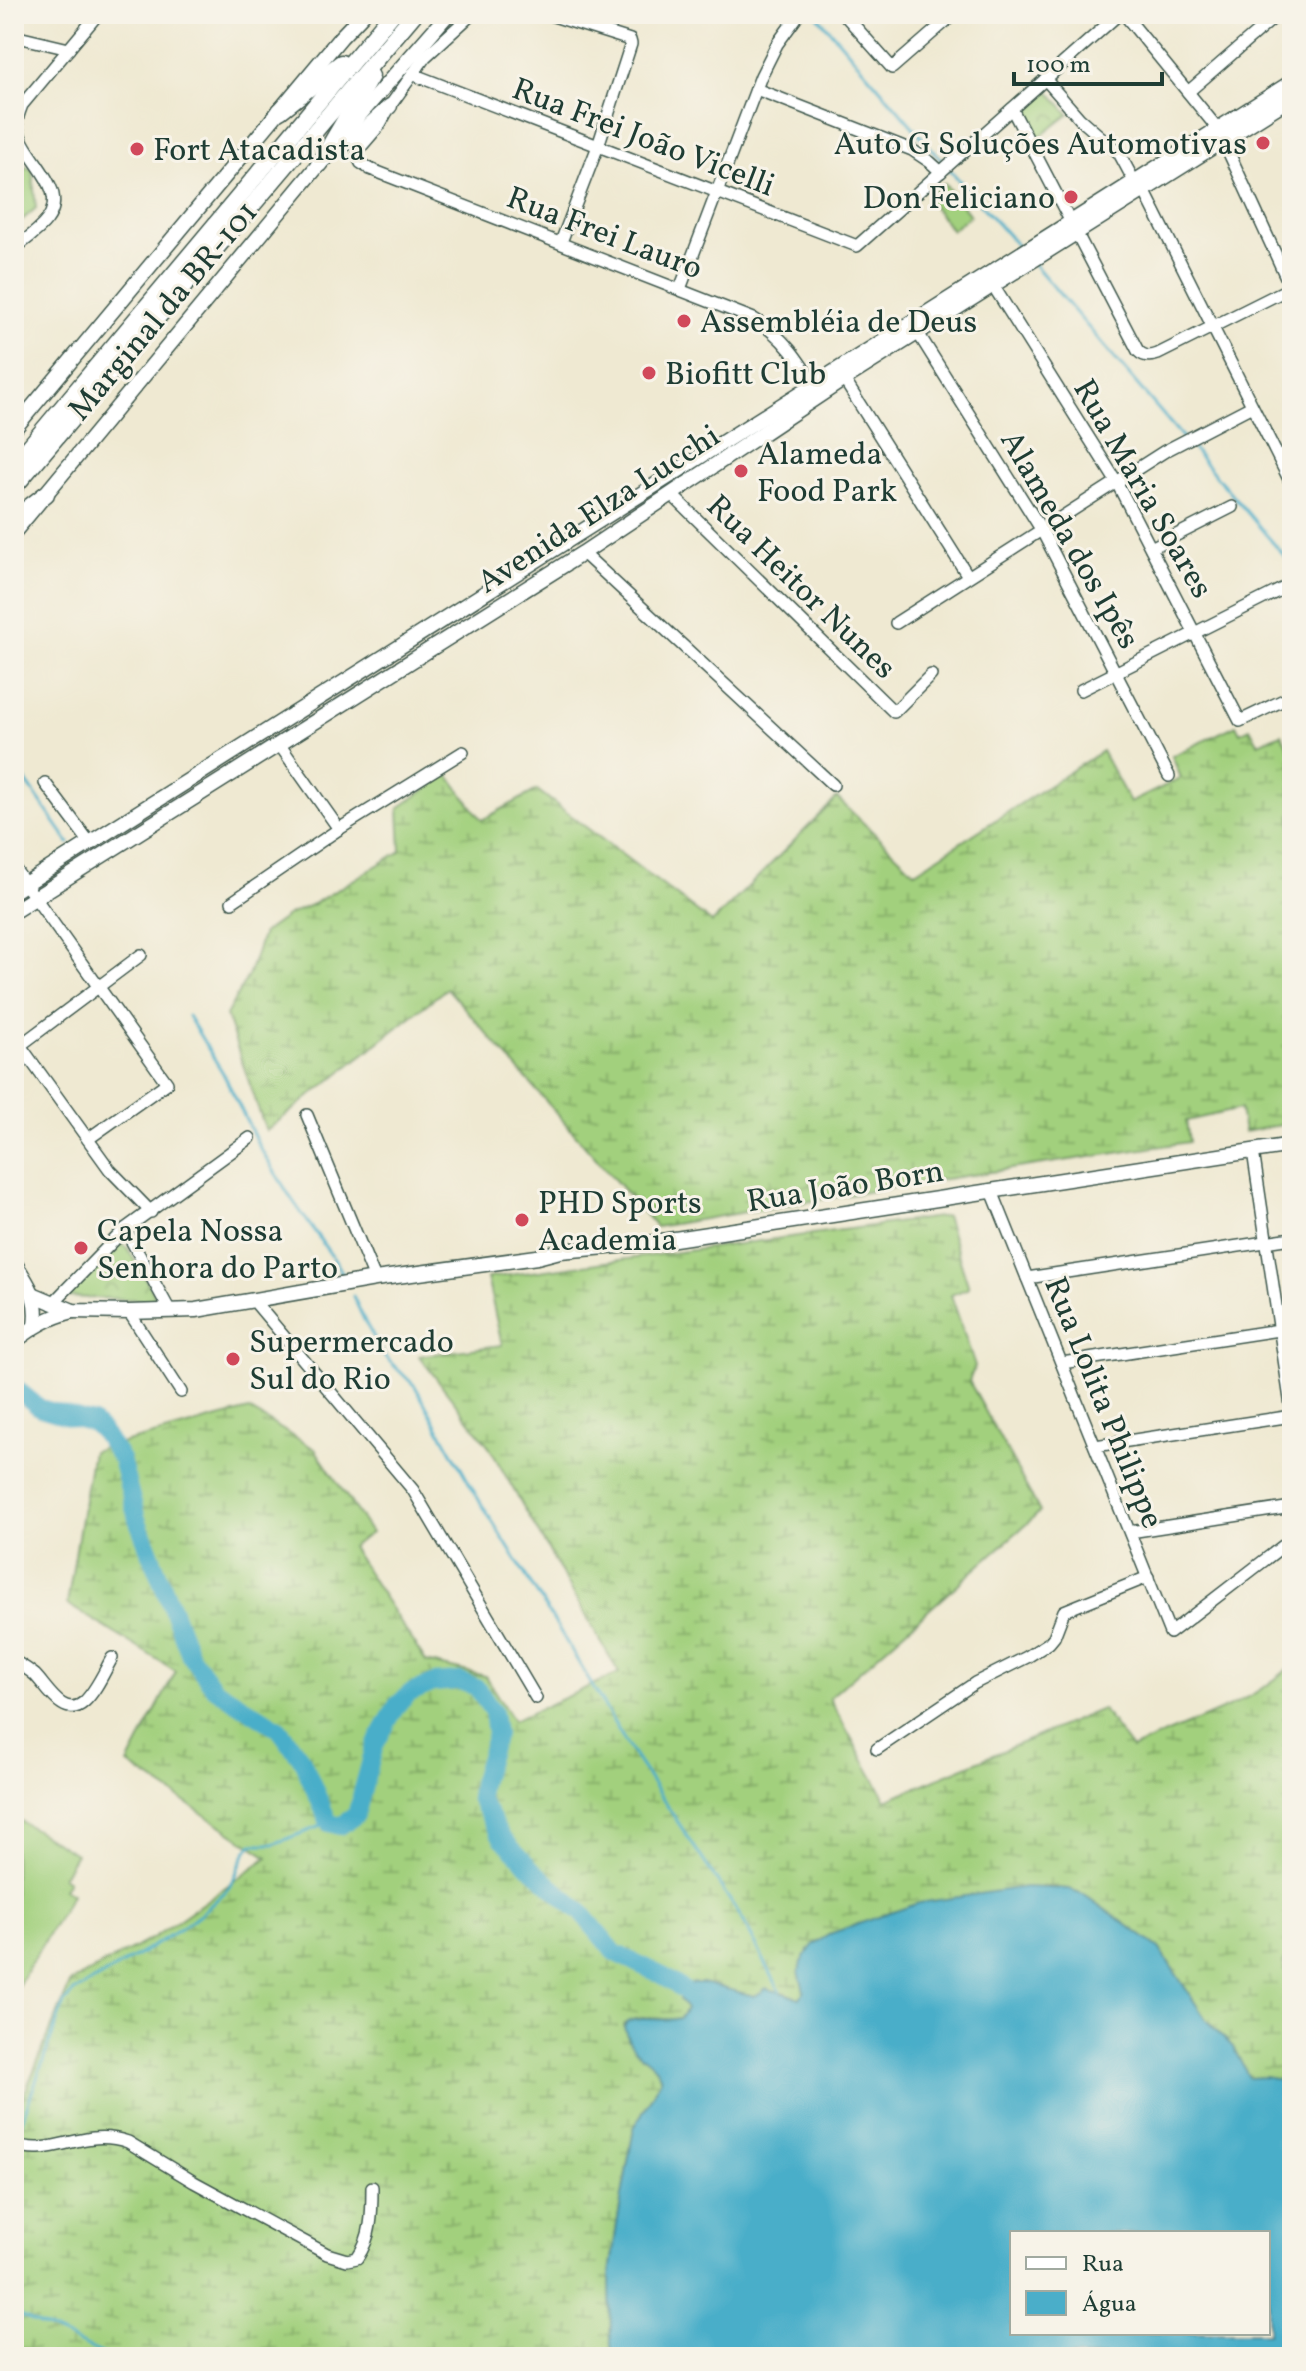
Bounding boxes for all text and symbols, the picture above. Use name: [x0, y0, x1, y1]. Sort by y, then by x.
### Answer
scale bar: [1014, 36, 1162, 86]
text: 100 m: [1026, 49, 1091, 83]
street label: Rua Frei João Vicelli: [505, 68, 781, 209]
place label: Auto G Soluções Automotivas: [834, 124, 1247, 168]
place label: Fort Atacadista: [153, 130, 365, 174]
marker: Auto G Soluções Automotivas: [1254, 134, 1272, 152]
marker: Fort Atacadista: [128, 140, 146, 158]
street label: Rua Frei Lauro: [500, 177, 708, 292]
place label: Don Feliciano: [862, 178, 1055, 222]
marker: Don Feliciano: [1062, 188, 1080, 206]
street label: Marginal da BR-101: [59, 193, 269, 431]
place label: Assembléia de Deus: [700, 302, 977, 346]
marker: Assembléia de Deus: [675, 312, 693, 330]
place label: Biofitt Club: [665, 354, 826, 398]
marker: Biofitt Club: [640, 364, 658, 382]
street label: Rua Maria Soares: [1061, 372, 1222, 607]
street label: Avenida Elza Lucchi: [470, 416, 730, 606]
street label: Alameda dos Ipês: [988, 423, 1149, 658]
place label: Alameda Food Park: [757, 434, 897, 515]
marker: Alameda Food Park: [732, 462, 750, 480]
street label: Rua Heitor Nunes: [695, 486, 905, 690]
street label: Rua João Born: [744, 1151, 947, 1225]
place label: PHD Sports Academia: [538, 1183, 702, 1264]
place label: Capela Nossa Senhora do Parto: [97, 1211, 338, 1292]
marker: PHD Sports Academia: [513, 1211, 531, 1229]
marker: Capela Nossa Senhora do Parto: [72, 1239, 90, 1257]
street label: Rua Lolita Philippe: [1032, 1271, 1173, 1536]
place label: Supermercado Sul do Rio: [249, 1322, 454, 1403]
marker: Supermercado Sul do Rio: [224, 1350, 242, 1368]
legend: [1010, 2231, 1270, 2335]
text: Rua: [1082, 2248, 1124, 2282]
text: Água: [1082, 2288, 1137, 2322]

